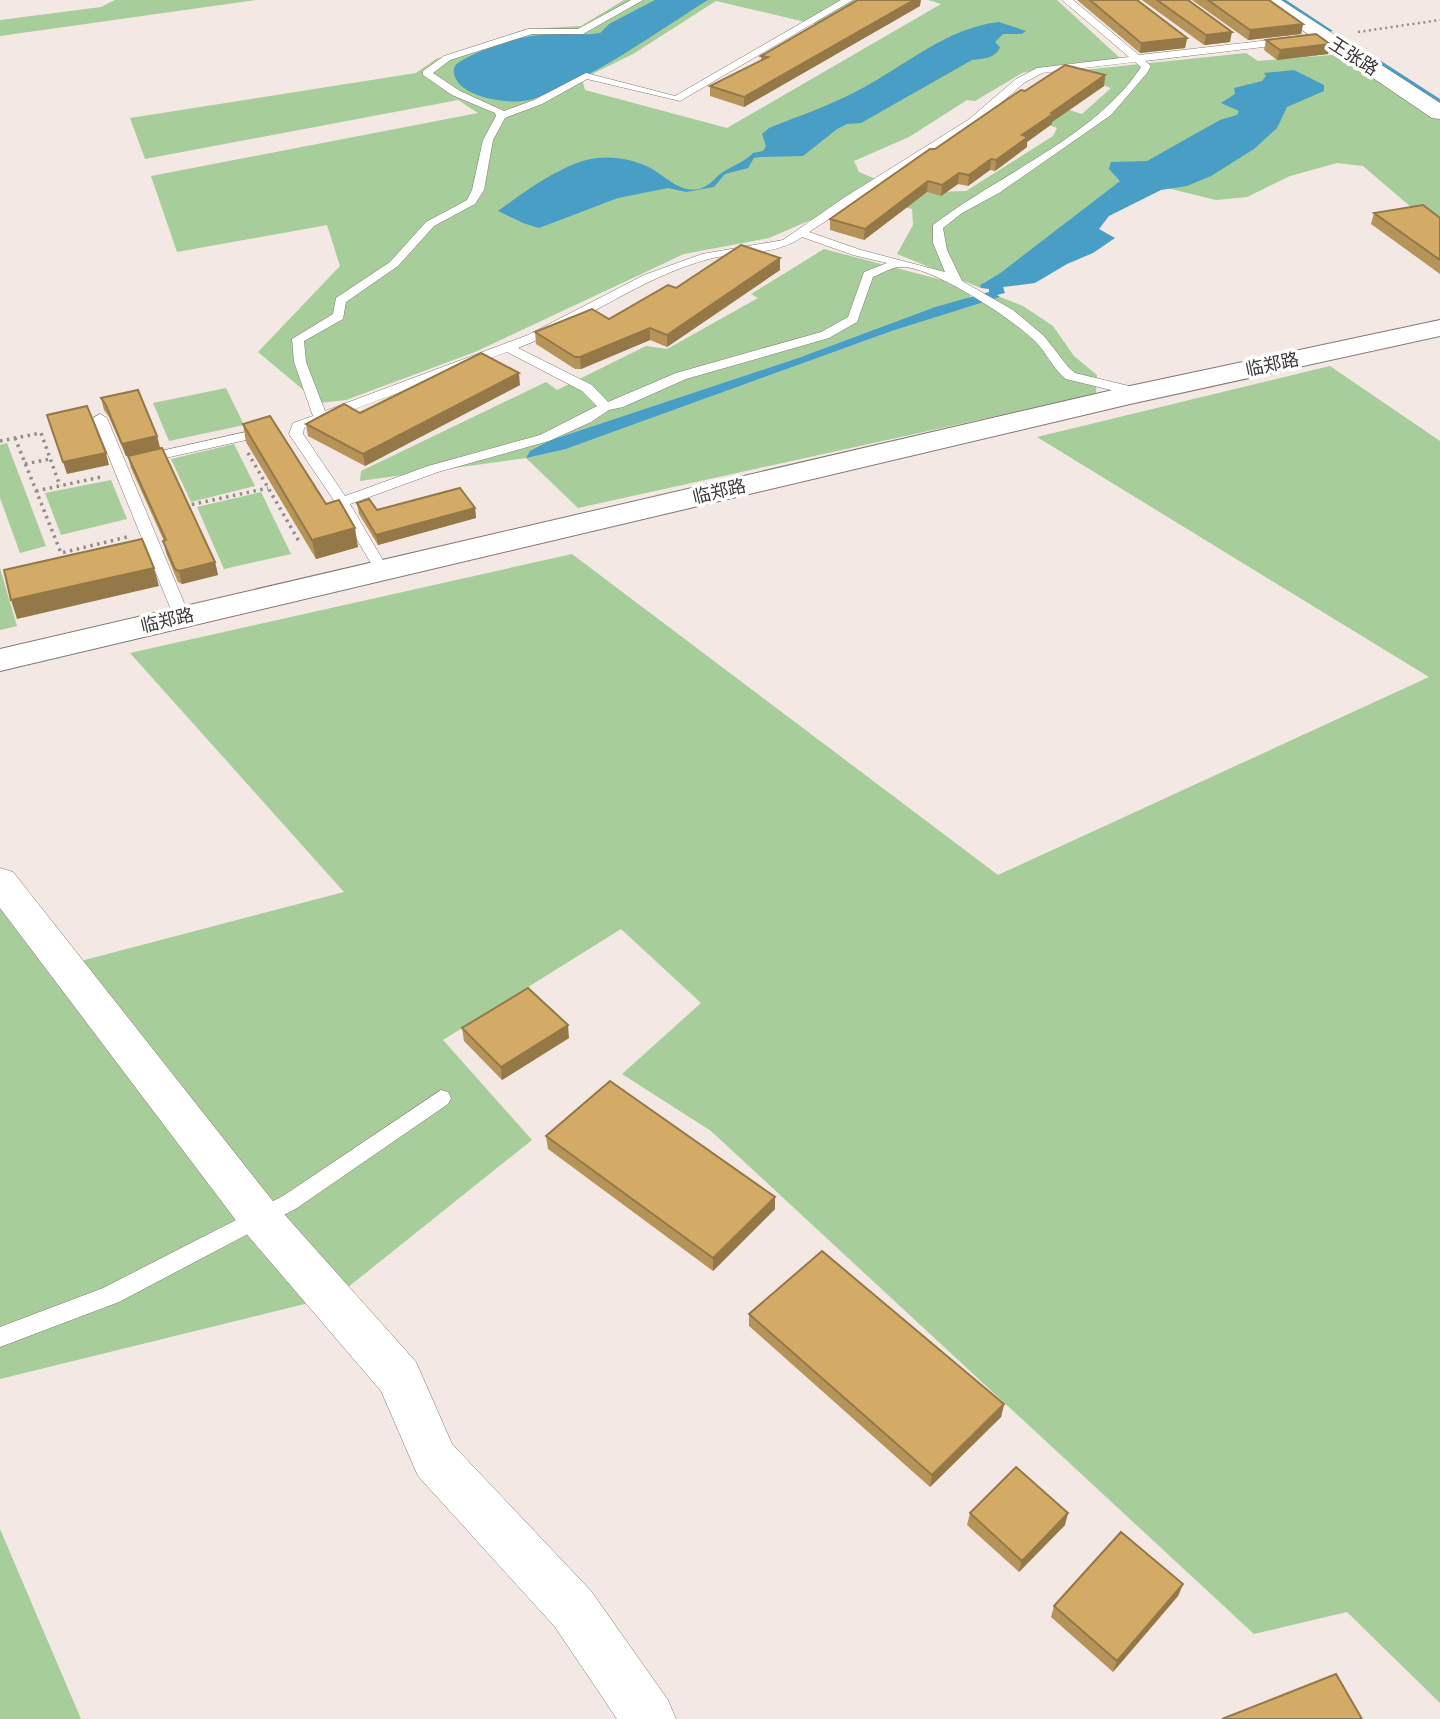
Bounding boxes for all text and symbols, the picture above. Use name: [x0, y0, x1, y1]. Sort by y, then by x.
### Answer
street label: 王张路: [1326, 32, 1382, 80]
street label: 临郑路: [1243, 348, 1301, 380]
street label: 临郑路: [690, 475, 748, 507]
street label: 临郑路: [138, 604, 196, 636]

